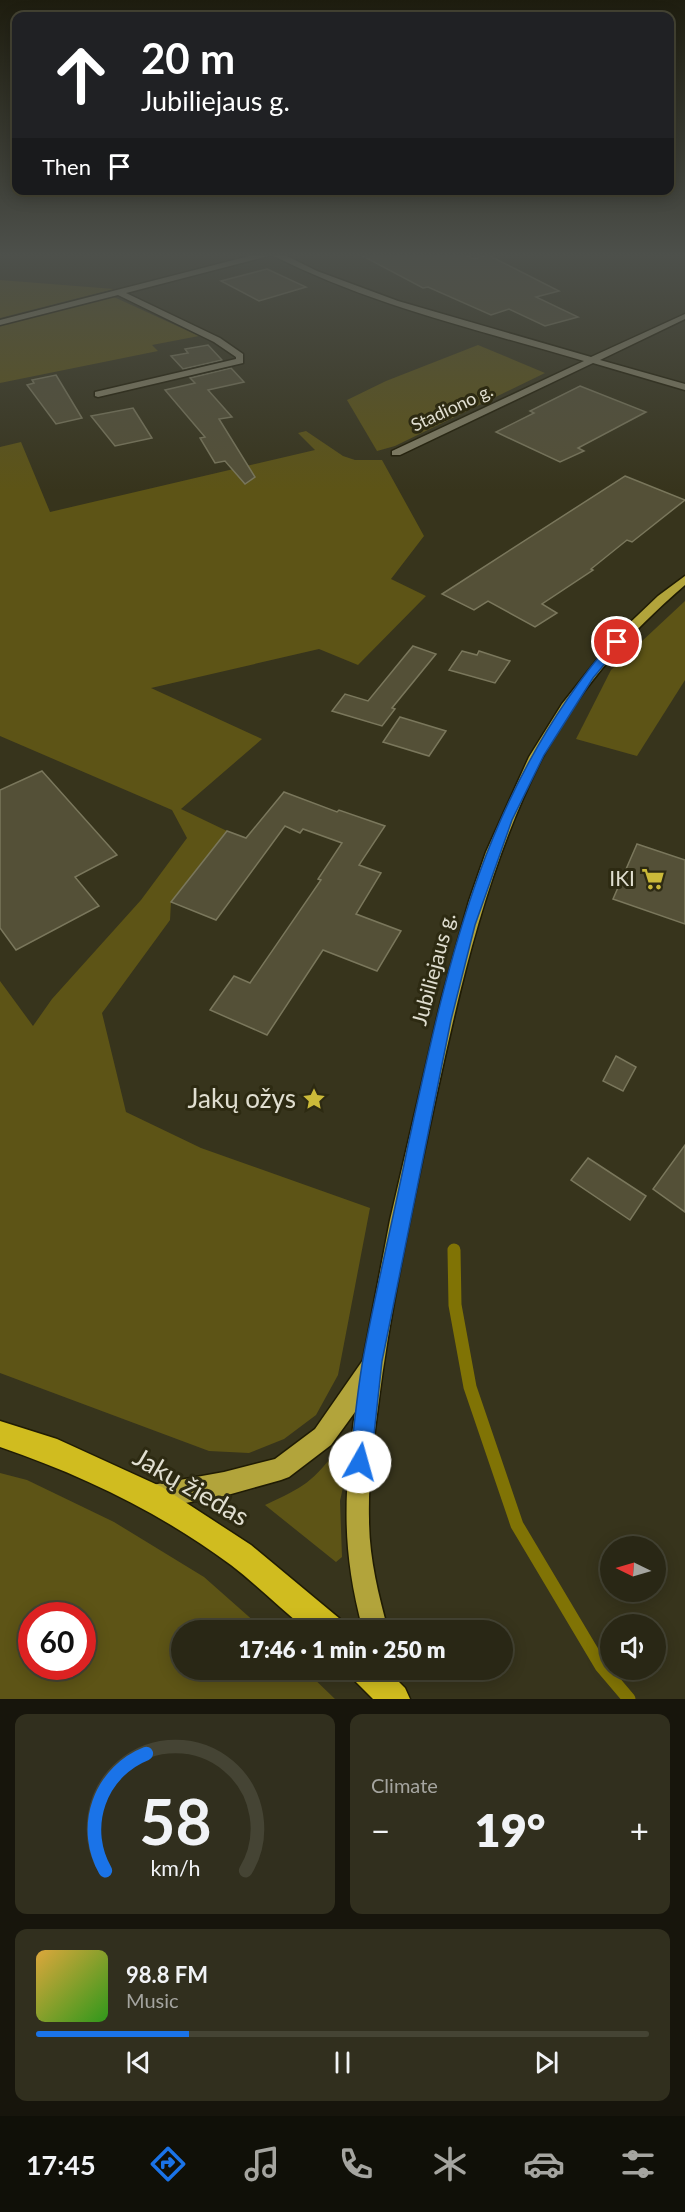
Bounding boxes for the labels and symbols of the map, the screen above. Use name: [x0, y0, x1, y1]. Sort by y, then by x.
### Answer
street label: Stadiono g.: [407, 379, 496, 436]
pin: [591, 616, 642, 667]
place label: IKI: [609, 865, 635, 890]
supermarket icon: IKI: [640, 866, 666, 892]
street label: Jubiliejaus g.: [406, 909, 460, 1028]
place label: Jakų ožys: [188, 1082, 296, 1114]
place icon: Jakų ožys: [301, 1086, 327, 1112]
position arrow: [328, 1430, 392, 1494]
street label: Jakų žiedas: [128, 1440, 255, 1532]
north arrow: [600, 1536, 666, 1602]
speed limit sign: 60: [18, 1602, 96, 1680]

